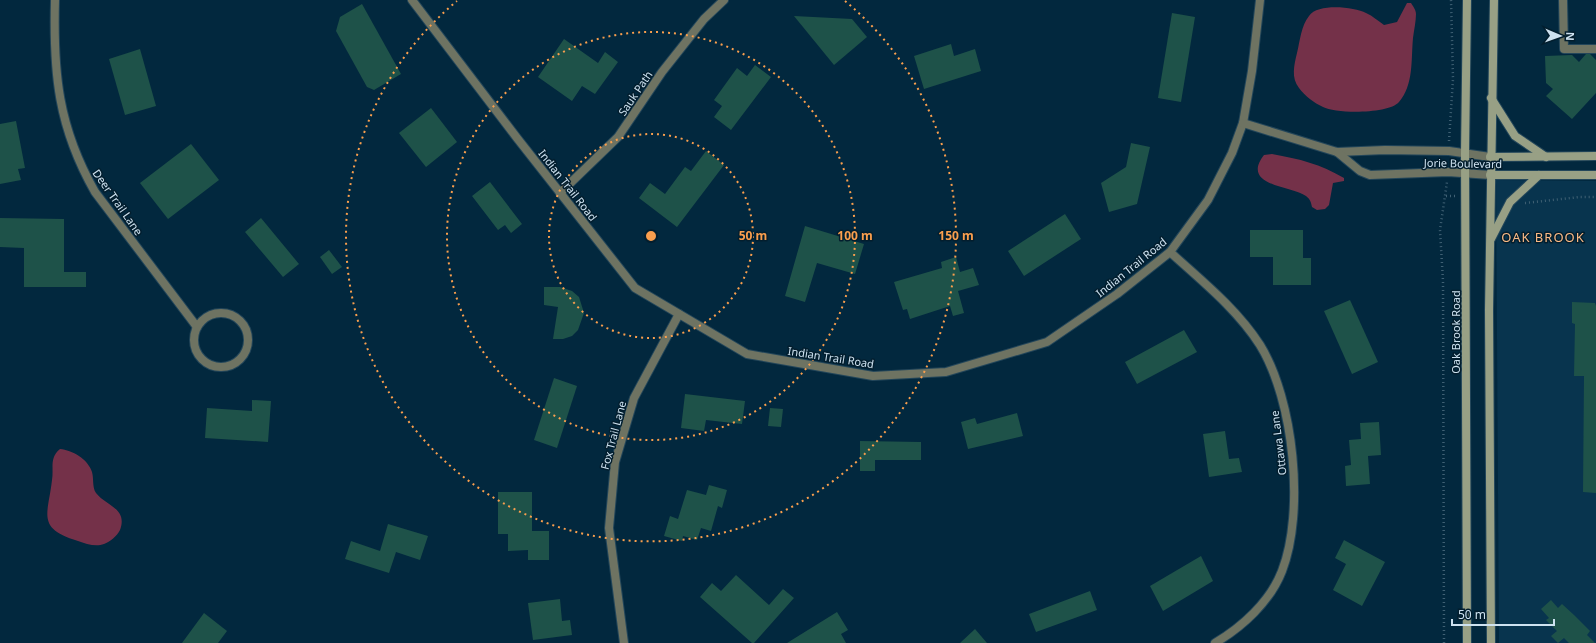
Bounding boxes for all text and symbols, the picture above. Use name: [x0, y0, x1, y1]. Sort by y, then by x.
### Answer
north arrow: [1540, 16, 1580, 56]
text: N: [1563, 32, 1578, 41]
street label: Sauk Path: [614, 68, 656, 118]
street label: Indian Trail Road: [535, 146, 601, 224]
street label: Jorie Boulevard: [1423, 155, 1502, 171]
street label: Deer Trail Lane: [90, 166, 146, 238]
text: 50 m: [739, 227, 767, 244]
text: 100 m: [837, 227, 873, 244]
text: 150 m: [938, 227, 974, 244]
district label: OAK BROOK: [1501, 228, 1585, 246]
centre of rings: [644, 229, 658, 243]
street label: Indian Trail Road: [1092, 234, 1170, 300]
street label: Oak Brook Road: [1448, 290, 1463, 374]
street label: Indian Trail Road: [787, 343, 875, 371]
street label: Fox Trail Lane: [597, 399, 629, 471]
street label: Ottawa Lane: [1267, 410, 1289, 476]
scale bar: [1452, 601, 1554, 627]
text: 50 m: [1458, 606, 1486, 623]

